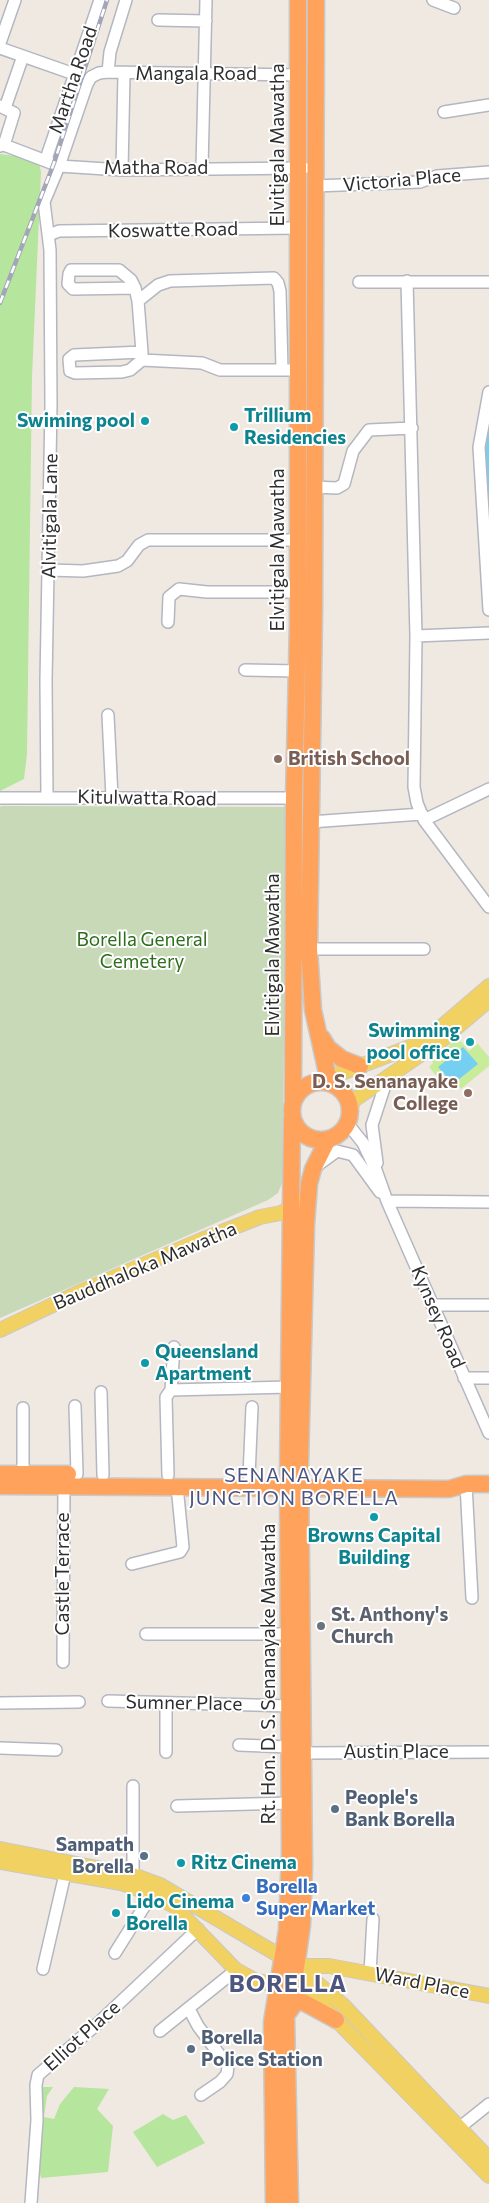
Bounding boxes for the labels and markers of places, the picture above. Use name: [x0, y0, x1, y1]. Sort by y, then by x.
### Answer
place label: Trillium Residencies: [244, 405, 346, 449]
place label: Swiming pool: [17, 410, 135, 432]
marker: Swiming pool: [139, 415, 151, 427]
marker: Trillium Residencies: [228, 421, 240, 433]
place label: British School: [288, 748, 410, 770]
marker: British School: [272, 753, 284, 765]
place label: Swimming pool office: [366, 1020, 460, 1064]
marker: Swimming pool office: [464, 1036, 476, 1048]
place label: D. S. Senanayake College: [312, 1071, 458, 1115]
marker: D. S. Senanayake College: [462, 1087, 474, 1099]
place label: Queensland Apartment: [155, 1341, 258, 1385]
marker: Queensland Apartment: [139, 1357, 151, 1369]
marker: Browns Capital Building: [368, 1511, 380, 1523]
place label: Browns Capital Building: [307, 1525, 441, 1569]
place label: St. Anthony's Church: [331, 1604, 448, 1648]
marker: St. Anthony's Church: [315, 1620, 327, 1632]
place label: People's Bank Borella: [345, 1787, 455, 1831]
marker: People's Bank Borella: [329, 1803, 341, 1815]
place label: Sampath Borella: [56, 1834, 134, 1878]
marker: Sampath Borella: [138, 1850, 150, 1862]
place label: Ritz Cinema: [191, 1852, 297, 1874]
marker: Ritz Cinema: [175, 1857, 187, 1869]
place label: Borella Super Market: [256, 1876, 375, 1920]
place label: Lido Cinema Borella: [126, 1891, 234, 1935]
marker: Borella Super Market: [240, 1892, 252, 1904]
marker: Lido Cinema Borella: [110, 1907, 122, 1919]
place label: Borella Police Station: [201, 2027, 323, 2071]
marker: Borella Police Station: [185, 2043, 197, 2055]

